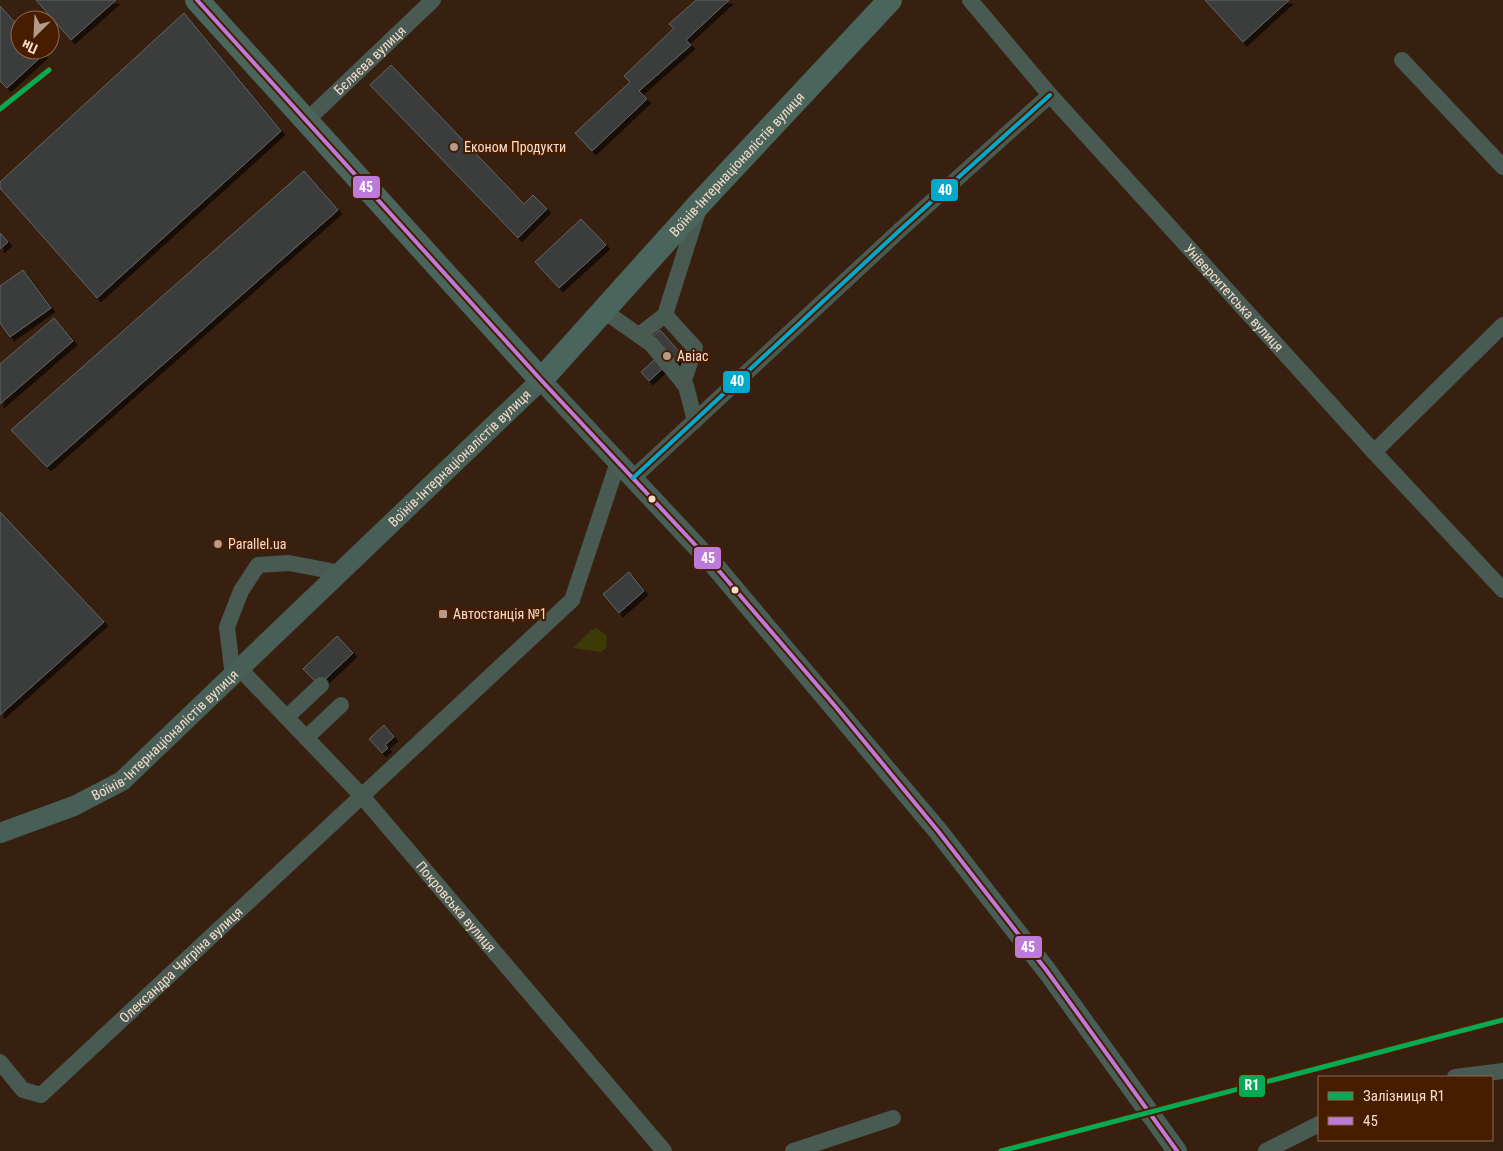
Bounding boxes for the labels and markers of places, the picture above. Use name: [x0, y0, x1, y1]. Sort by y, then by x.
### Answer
place label: Економ Продукти: [464, 139, 566, 155]
marker: Економ Продукти: [448, 141, 460, 153]
place label: Авіас: [677, 348, 709, 364]
marker: Авіас: [661, 350, 673, 362]
unlabelled marker: [647, 494, 657, 504]
place label: Parallel.ua: [228, 536, 286, 552]
marker: Parallel.ua: [212, 538, 224, 550]
unlabelled marker: [730, 585, 740, 595]
place label: Автостанція №1: [453, 606, 547, 622]
marker: Автостанція №1: [437, 608, 449, 620]

